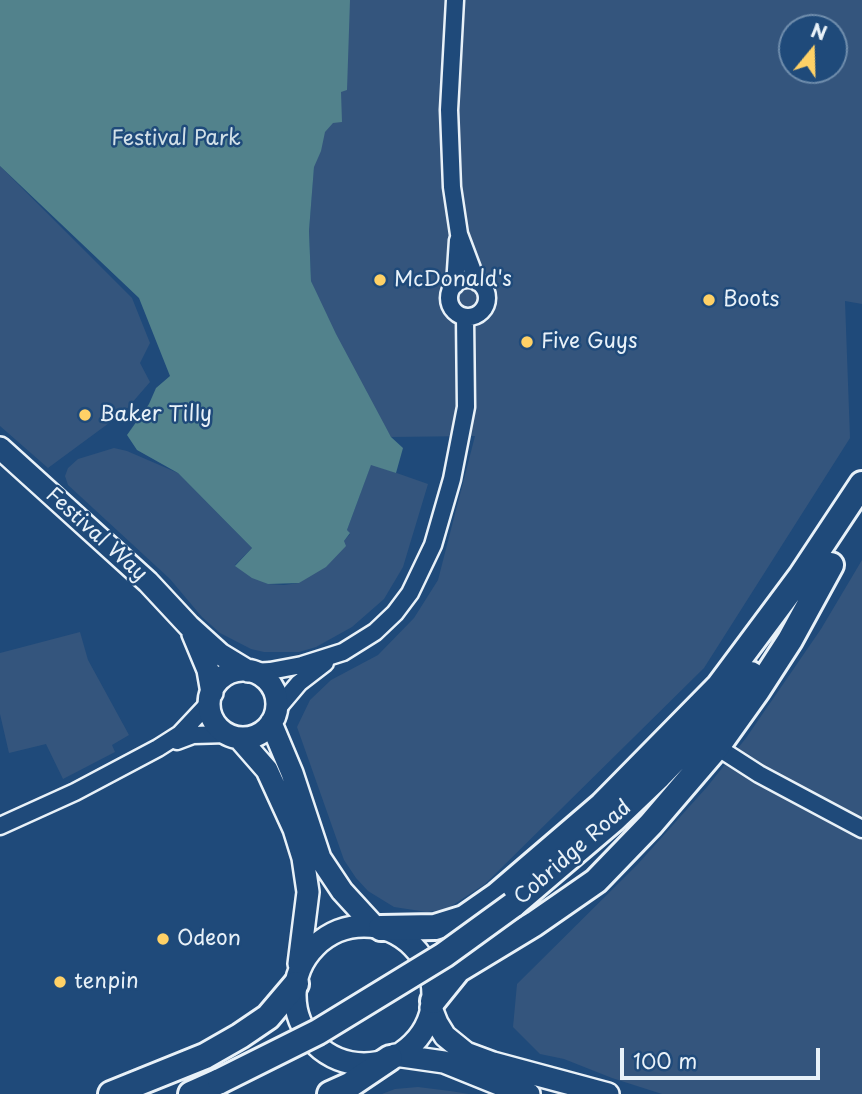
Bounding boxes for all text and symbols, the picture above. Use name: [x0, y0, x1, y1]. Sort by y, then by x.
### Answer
north arrow: [778, 14, 848, 84]
text: N: [808, 15, 831, 47]
park label: Festival Park: [111, 126, 241, 152]
place label: McDonald's: [394, 267, 512, 293]
marker: McDonald's: [372, 272, 388, 288]
place label: Boots: [723, 287, 779, 313]
marker: Boots: [701, 292, 717, 308]
place label: Five Guys: [541, 329, 638, 355]
marker: Five Guys: [519, 334, 535, 350]
place label: Baker Tilly: [99, 402, 212, 428]
marker: Baker Tilly: [77, 407, 93, 423]
street label: Festival Way: [40, 483, 152, 587]
street label: Cobridge Road: [509, 795, 637, 911]
place label: Odeon: [177, 926, 241, 952]
marker: Odeon: [155, 931, 171, 947]
place label: tenpin: [74, 969, 139, 995]
marker: tenpin: [52, 974, 68, 990]
scale bar: [624, 1034, 824, 1078]
text: 100 m: [633, 1044, 697, 1076]

